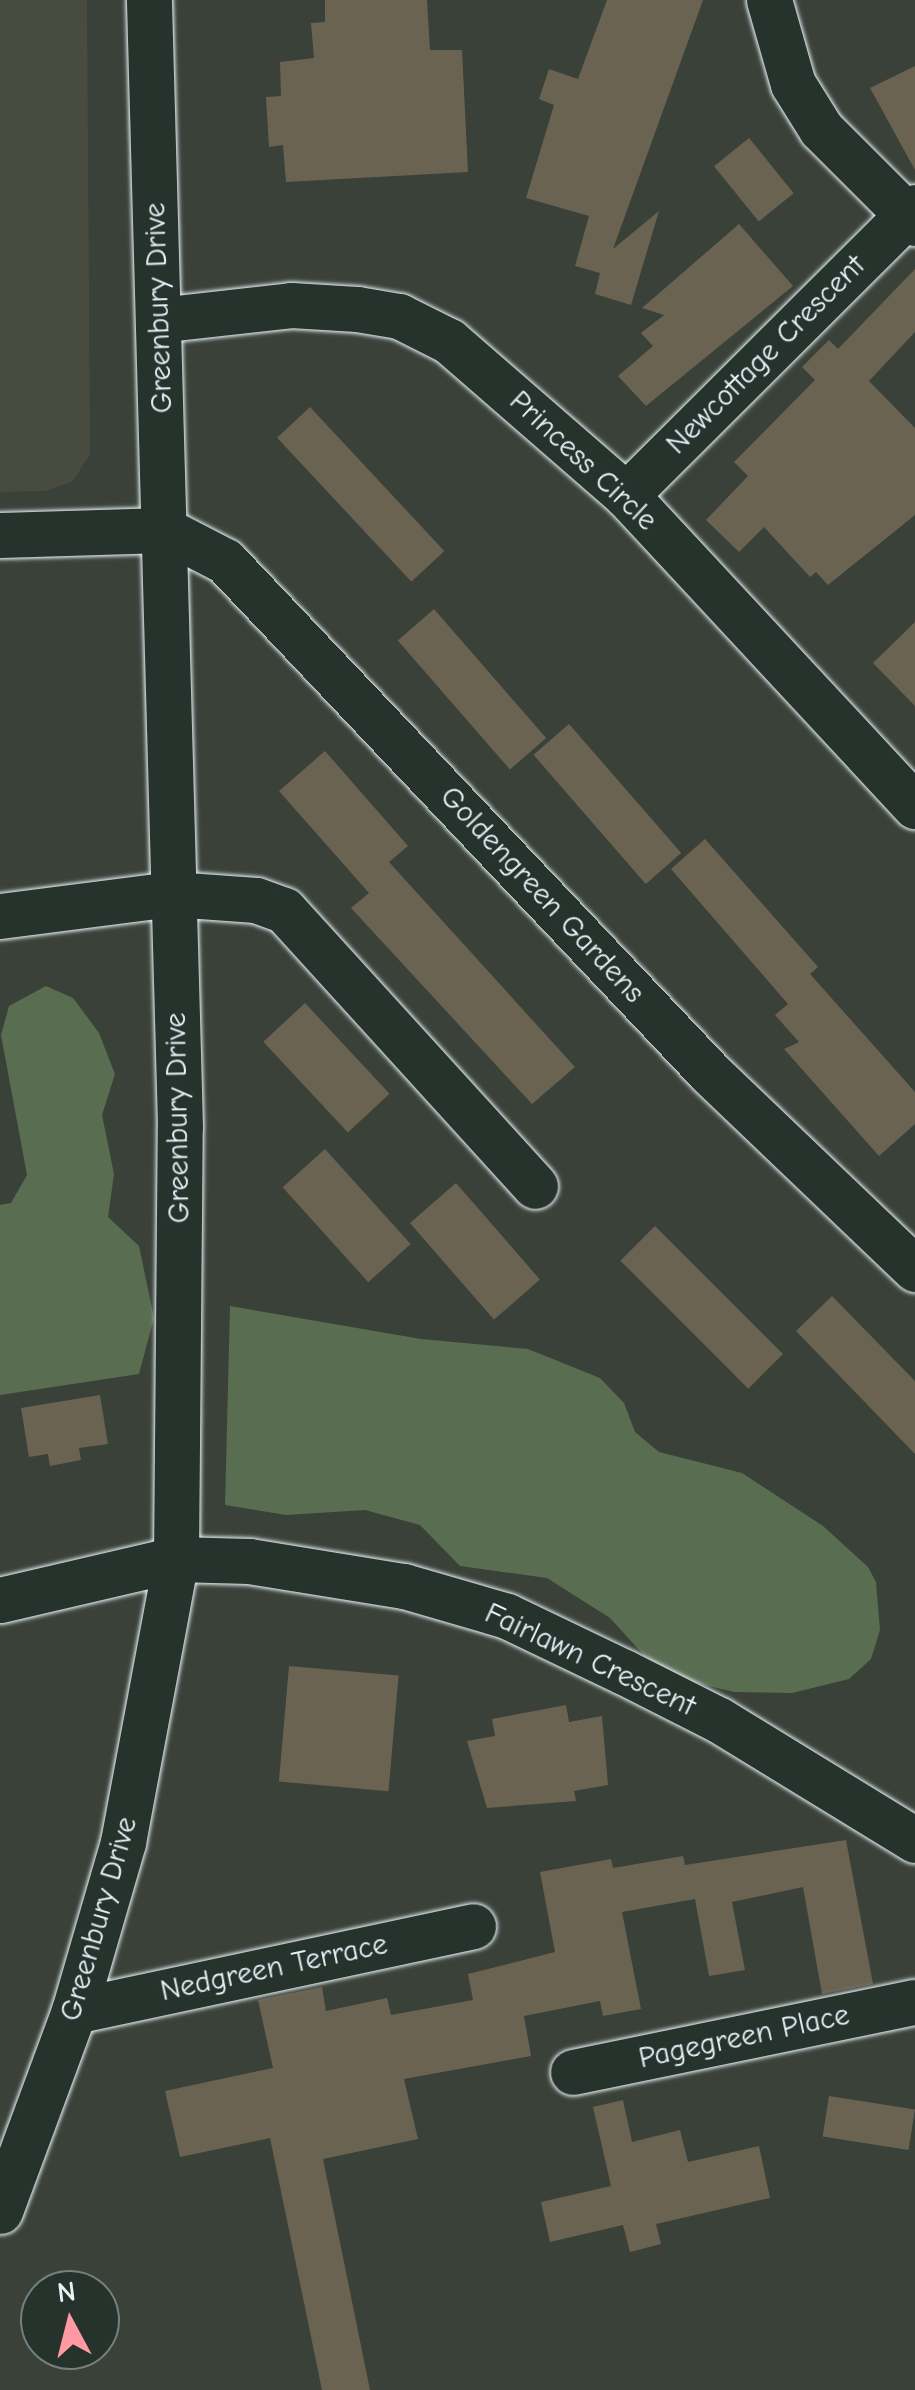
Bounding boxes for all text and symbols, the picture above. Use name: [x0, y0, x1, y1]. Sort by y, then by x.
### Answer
street label: Greenbury Drive: [137, 202, 181, 414]
street label: Newcottage Crescent: [659, 248, 873, 462]
street label: Princess Circle: [502, 383, 664, 539]
street label: Goldengreen Gardens: [432, 779, 652, 1011]
street label: Greenbury Drive: [158, 1012, 198, 1224]
street label: Fairlawn Crescent: [479, 1595, 701, 1725]
street label: Greenbury Drive: [53, 1813, 145, 2025]
street label: Nedgreen Terrace: [157, 1926, 391, 2010]
street label: Pagegreen Place: [635, 1997, 853, 2077]
north arrow: [20, 2270, 120, 2370]
text: N: [56, 2275, 78, 2309]

